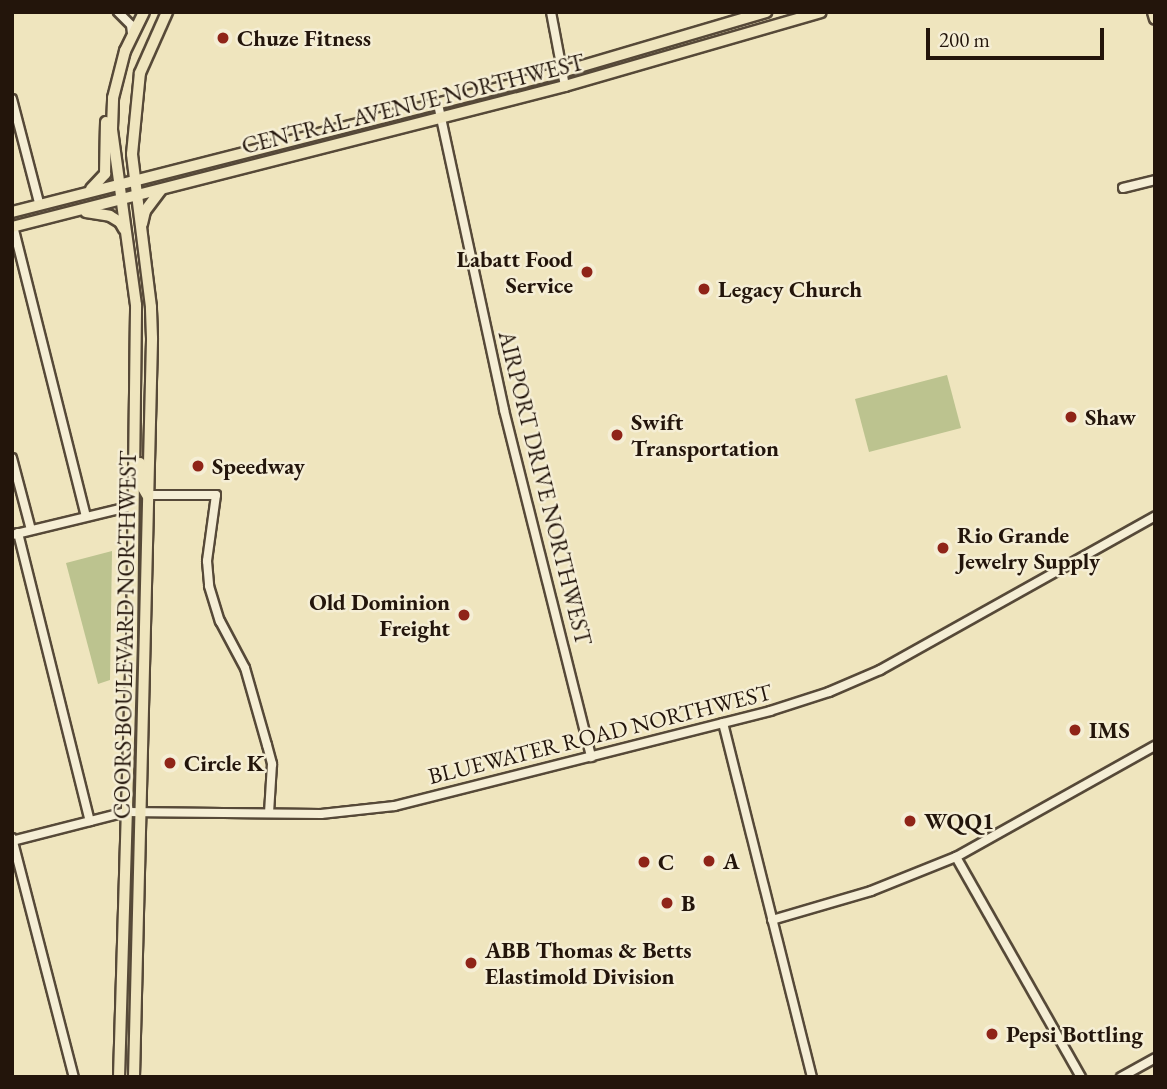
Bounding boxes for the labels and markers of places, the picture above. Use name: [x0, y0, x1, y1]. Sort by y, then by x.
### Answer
place label: Chuze Fitness: [237, 24, 371, 52]
marker: Chuze Fitness: [215, 30, 231, 46]
place label: Labatt Food Service: [457, 245, 573, 299]
marker: Labatt Food Service: [579, 264, 595, 280]
place label: Legacy Church: [718, 275, 862, 303]
marker: Legacy Church: [696, 281, 712, 297]
place label: Shaw: [1085, 403, 1136, 431]
place label: Swift Transportation: [631, 408, 779, 462]
marker: Shaw: [1063, 409, 1079, 425]
marker: Swift Transportation: [609, 427, 625, 443]
place label: Speedway: [212, 452, 305, 480]
marker: Speedway: [190, 458, 206, 474]
place label: Rio Grande Jewelry Supply: [957, 521, 1100, 575]
marker: Rio Grande Jewelry Supply: [935, 540, 951, 556]
place label: Old Dominion Freight: [309, 588, 450, 642]
marker: Old Dominion Freight: [456, 607, 472, 623]
place label: IMS: [1089, 716, 1130, 744]
marker: IMS: [1067, 722, 1083, 738]
place label: Circle K: [184, 749, 264, 777]
marker: Circle K: [162, 755, 178, 771]
place label: WQQ1: [924, 807, 994, 835]
marker: WQQ1: [902, 813, 918, 829]
place label: A: [723, 847, 740, 875]
place label: C: [658, 848, 674, 876]
marker: A: [701, 853, 717, 869]
marker: C: [636, 854, 652, 870]
place label: B: [681, 889, 695, 917]
marker: B: [659, 895, 675, 911]
place label: ABB Thomas & Betts Elastimold Division: [485, 936, 692, 990]
marker: ABB Thomas & Betts Elastimold Division: [463, 955, 479, 971]
place label: Pepsi Bottling: [1006, 1020, 1143, 1048]
marker: Pepsi Bottling: [984, 1026, 1000, 1042]

